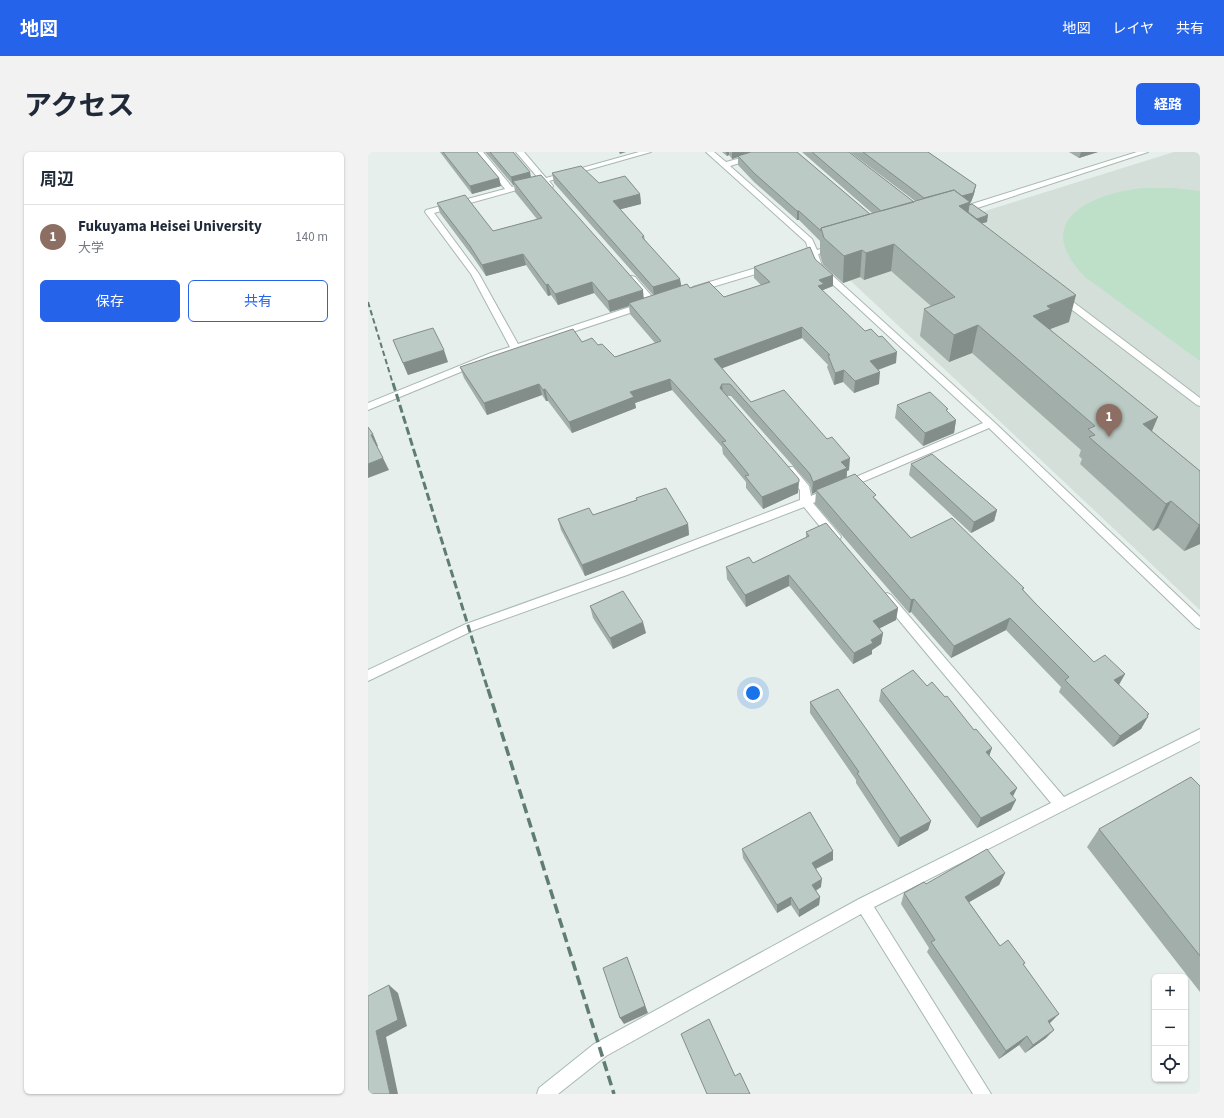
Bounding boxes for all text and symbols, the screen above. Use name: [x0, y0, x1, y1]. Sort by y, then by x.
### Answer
text: 地図: [20, 16, 58, 43]
text: 地図: [1062, 19, 1090, 39]
text: レイヤ: [1112, 19, 1154, 39]
text: 共有: [1176, 19, 1204, 39]
button: 経路: [1136, 83, 1200, 125]
text: アクセス: [24, 86, 135, 126]
text: 周辺: [40, 168, 74, 192]
text: Fukuyama Heisei University: [78, 216, 262, 237]
text: 1: [50, 228, 56, 246]
text: 140 m: [295, 228, 328, 246]
text: 大学: [78, 239, 104, 257]
button: 保存: [40, 280, 180, 322]
button: 共有: [188, 280, 328, 322]
pin: 1: [1096, 404, 1122, 437]
your location: [743, 683, 763, 703]
map controls: [1152, 974, 1188, 1082]
button: +: [1152, 974, 1188, 1010]
button: −: [1152, 1010, 1188, 1046]
button: locate: [1152, 1046, 1188, 1082]

